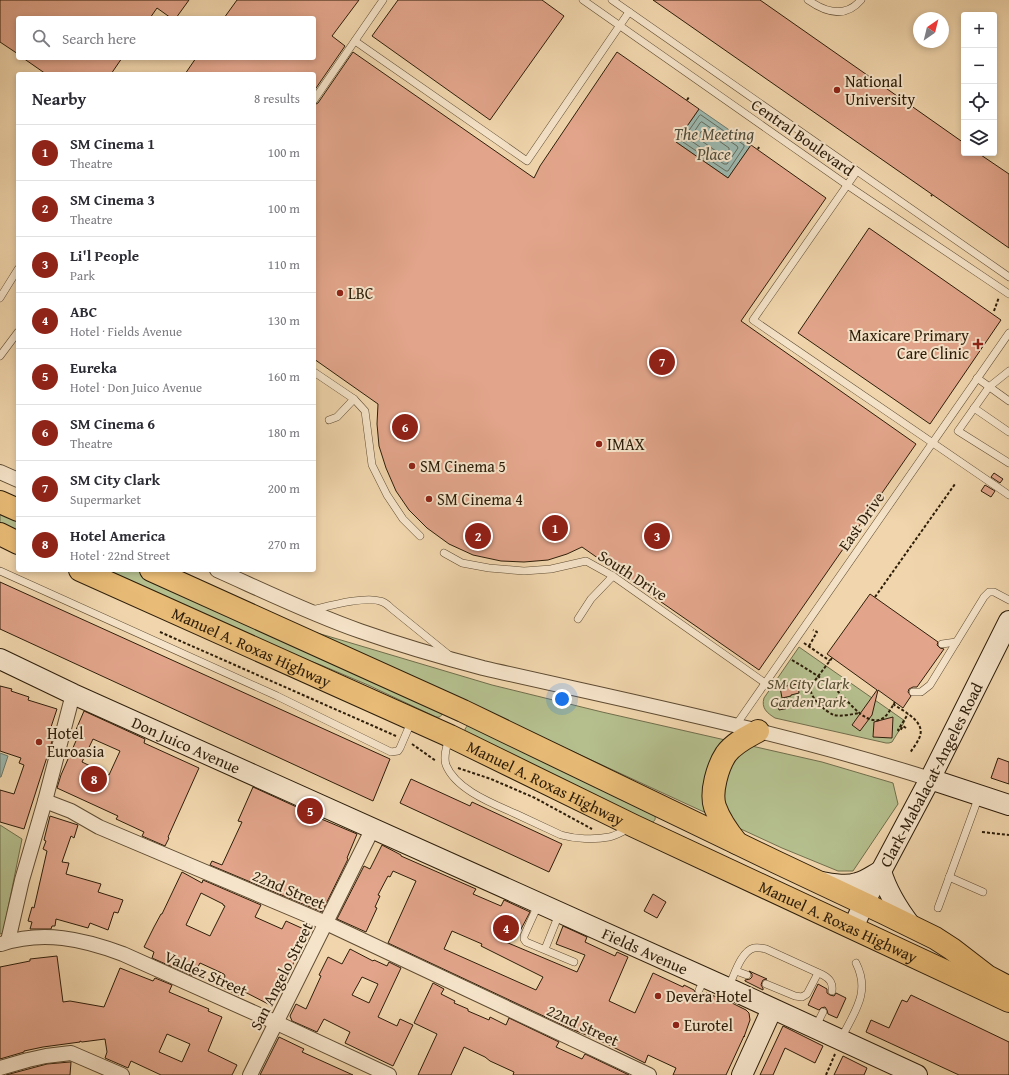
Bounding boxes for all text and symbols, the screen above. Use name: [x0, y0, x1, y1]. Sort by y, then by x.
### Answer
north arrow: [913, 12, 949, 48]
map controls: [961, 12, 997, 156]
button: +: [961, 12, 997, 48]
search box: [16, 16, 316, 60]
icon: search: [30, 27, 52, 49]
text: Search here: [62, 28, 136, 49]
button: −: [961, 48, 997, 84]
place label: National University: [845, 69, 915, 111]
button: locate: [961, 84, 997, 120]
marker: National University: [832, 85, 842, 95]
text: Nearby: [32, 86, 86, 111]
text: 8 results: [254, 89, 300, 108]
street label: Central Boulevard: [747, 92, 860, 182]
button: layers: [961, 120, 997, 156]
water label: The Meeting Place: [674, 121, 754, 166]
text: SM Cinema 1: [70, 133, 155, 154]
text: 1: [42, 143, 48, 162]
text: 100 m: [268, 143, 300, 162]
text: Theatre: [70, 154, 113, 173]
text: SM Cinema 3: [70, 189, 155, 210]
text: 2: [42, 199, 48, 218]
text: 100 m: [268, 199, 300, 218]
text: Theatre: [70, 210, 113, 229]
text: Li'l People: [70, 245, 139, 266]
text: 3: [42, 255, 48, 274]
text: 110 m: [268, 255, 300, 274]
text: Park: [70, 266, 95, 285]
place label: LBC: [348, 281, 374, 305]
marker: LBC: [335, 288, 345, 298]
text: ABC: [70, 301, 97, 322]
text: 4: [42, 311, 48, 330]
text: 130 m: [268, 311, 300, 330]
text: Hotel · Fields Avenue: [70, 322, 182, 341]
place label: Maxicare Primary Care Clinic: [849, 323, 969, 365]
marker: Maxicare Primary Care Clinic: [972, 338, 984, 350]
pin: 7: [649, 347, 675, 377]
text: Eureka: [70, 357, 117, 378]
text: 5: [42, 367, 48, 386]
text: 160 m: [268, 367, 300, 386]
text: Hotel · Don Juico Avenue: [70, 378, 202, 397]
pin: 6: [392, 412, 418, 442]
text: SM Cinema 6: [70, 413, 155, 434]
text: 6: [42, 423, 48, 442]
text: 180 m: [268, 423, 300, 442]
place label: IMAX: [607, 432, 645, 456]
text: Theatre: [70, 434, 113, 453]
marker: IMAX: [594, 439, 604, 449]
place label: SM Cinema 5: [420, 454, 506, 478]
marker: SM Cinema 5: [407, 461, 417, 471]
text: SM City Clark: [70, 469, 160, 490]
text: 7: [42, 479, 48, 498]
text: 200 m: [268, 479, 300, 498]
place label: SM Cinema 4: [437, 487, 523, 511]
street label: East Drive: [832, 487, 890, 555]
text: Supermarket: [70, 490, 141, 509]
marker: SM Cinema 4: [424, 494, 434, 504]
pin: 1: [542, 513, 568, 543]
pin: 2: [465, 521, 491, 551]
pin: 3: [644, 521, 670, 551]
text: Hotel America: [70, 525, 165, 546]
text: 8: [42, 535, 48, 554]
text: 270 m: [268, 535, 300, 554]
street label: South Drive: [593, 544, 673, 606]
text: Hotel · 22nd Street: [70, 546, 170, 565]
street label: Manuel A. Roxas Highway: [168, 601, 335, 693]
park label: SM City Clark Garden Park: [767, 671, 850, 713]
street label: Clark-Mabalacat-Angeles Road: [873, 678, 989, 871]
your location: [552, 689, 572, 709]
street label: Don Juico Avenue: [128, 710, 244, 780]
place label: Hotel Euroasia: [47, 721, 105, 763]
street label: Manuel A. Roxas Highway: [463, 734, 628, 831]
marker: Hotel Euroasia: [34, 737, 44, 747]
pin: 8: [81, 764, 107, 794]
pin: 5: [297, 796, 323, 826]
street label: 22nd Street: [249, 863, 329, 915]
street label: Manuel A. Roxas Highway: [755, 874, 922, 969]
pin: 4: [493, 913, 519, 943]
street label: San Angelo Street: [243, 917, 319, 1034]
street label: Fields Avenue: [598, 921, 692, 981]
street label: Valdez Street: [161, 944, 252, 1002]
place label: Devera Hotel: [666, 984, 753, 1008]
marker: Devera Hotel: [653, 991, 663, 1001]
street label: 22nd Street: [543, 998, 623, 1052]
place label: Eurotel: [684, 1013, 733, 1037]
marker: Eurotel: [671, 1020, 681, 1030]

